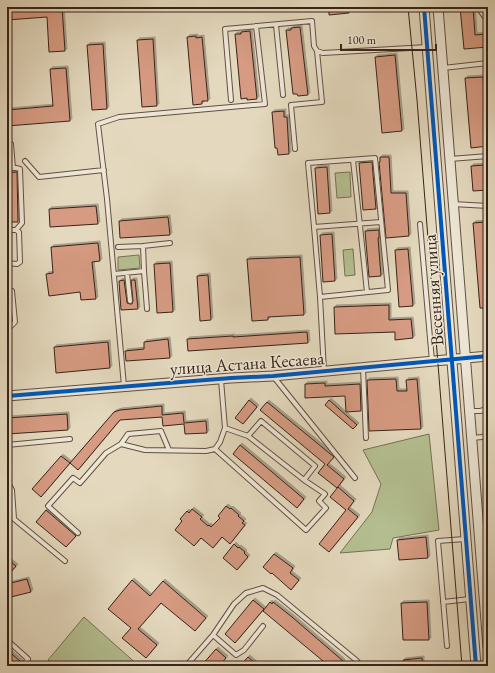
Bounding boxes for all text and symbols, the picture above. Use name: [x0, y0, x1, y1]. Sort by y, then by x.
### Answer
scale bar: [341, 26, 436, 52]
text: 100 m: [347, 32, 377, 48]
street label: Весенняя улица: [418, 233, 448, 347]
street label: улица Астана Кесаева: [169, 346, 326, 380]

